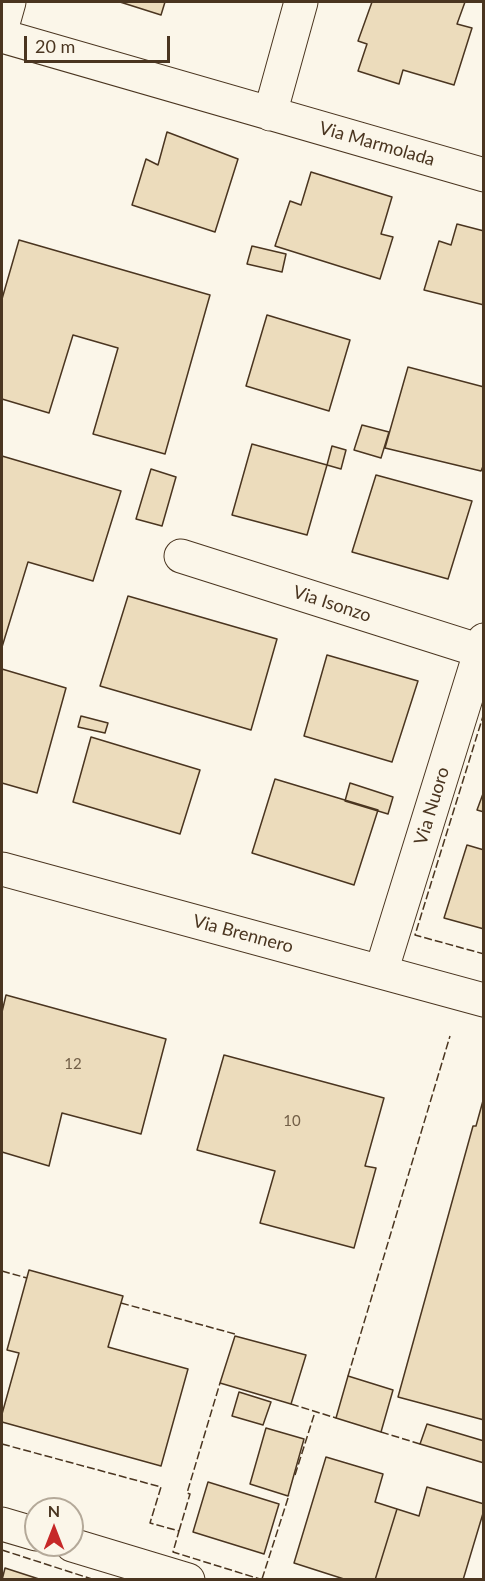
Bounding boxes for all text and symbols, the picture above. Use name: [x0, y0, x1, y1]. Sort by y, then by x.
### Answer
scale bar: [27, 24, 172, 62]
text: 20 m: [35, 35, 75, 57]
street label: Via Marmolada: [317, 117, 437, 171]
street label: Via Isonzo: [290, 581, 374, 627]
street label: Via Nuoro: [410, 764, 454, 848]
street label: Via Brennero: [190, 910, 296, 958]
house number: 12: [64, 1055, 82, 1073]
house number: 10: [283, 1112, 301, 1130]
north arrow: [24, 1497, 84, 1557]
text: N: [48, 1501, 60, 1520]

